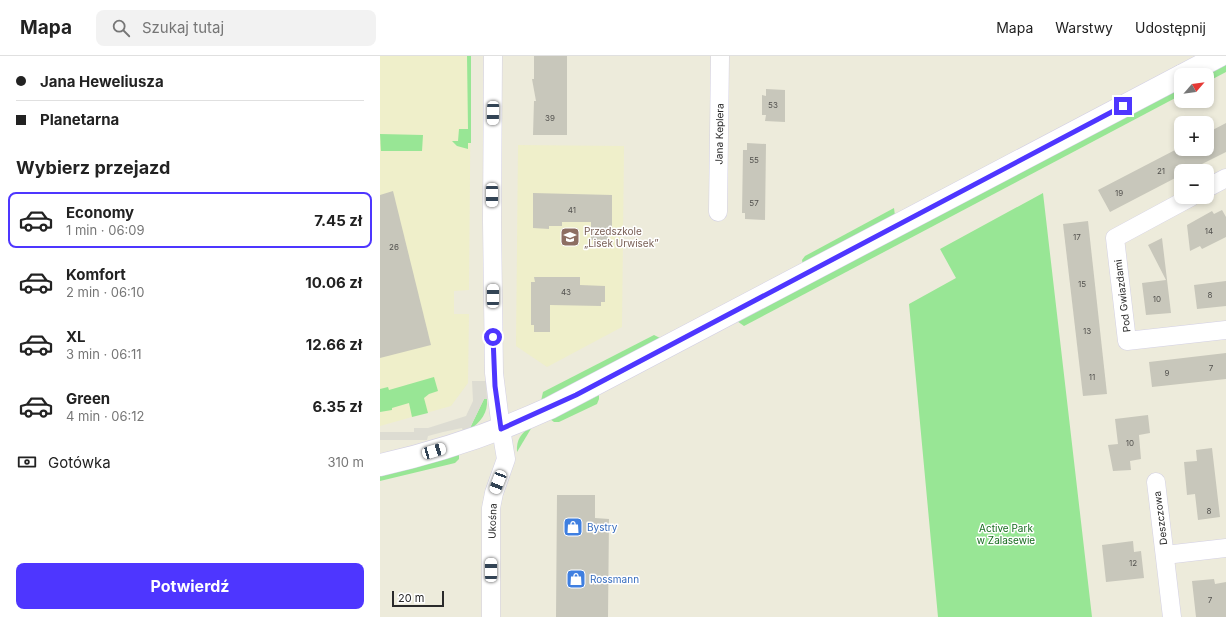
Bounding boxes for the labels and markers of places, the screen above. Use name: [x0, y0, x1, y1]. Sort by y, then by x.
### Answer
place label: Przedszkole „Lisek Urwisek”: [584, 225, 659, 249]
school or university icon: Przedszkole „Lisek Urwisek”: [559, 226, 581, 248]
shop icon: Bystry: [562, 516, 584, 538]
place label: Bystry: [587, 521, 618, 533]
shop icon: Rossmann: [565, 568, 587, 590]
place label: Rossmann: [590, 573, 639, 585]

